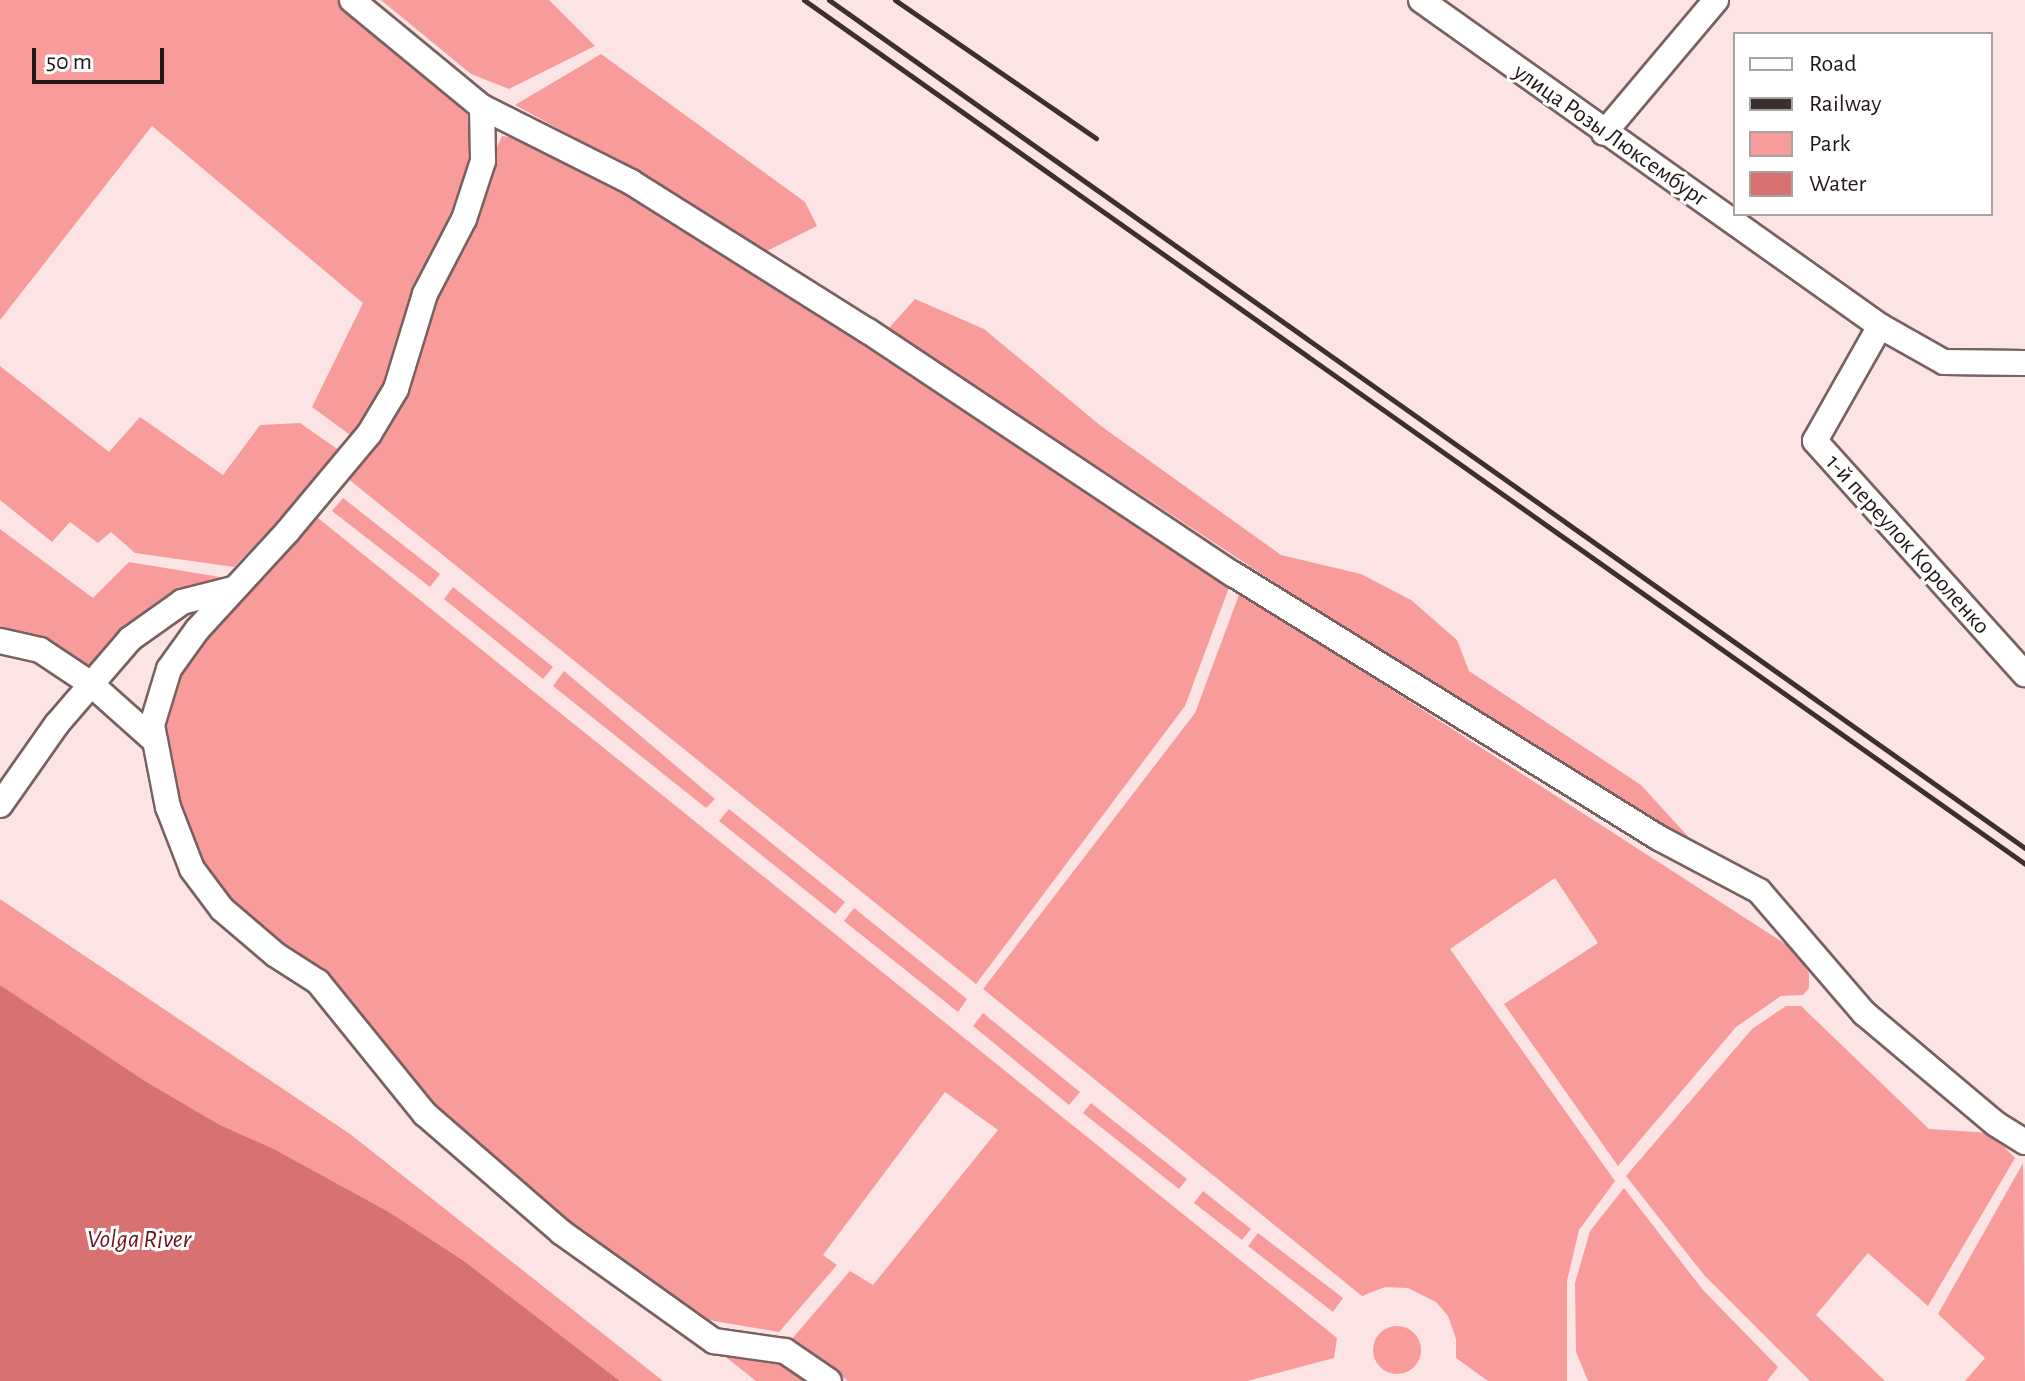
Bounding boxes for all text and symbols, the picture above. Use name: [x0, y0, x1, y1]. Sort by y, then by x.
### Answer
scale bar: [36, 32, 168, 82]
legend: [1733, 32, 1993, 216]
text: 50 m: [46, 50, 92, 74]
text: Road: [1809, 52, 1857, 76]
street label: улица Розы Люксембург: [1507, 58, 1713, 214]
text: Railway: [1809, 92, 1881, 116]
text: Park: [1809, 132, 1850, 156]
text: Water: [1809, 172, 1866, 196]
street label: 1-й переулок Короленко: [1819, 449, 1995, 641]
water label: Volga River: [87, 1224, 191, 1256]

